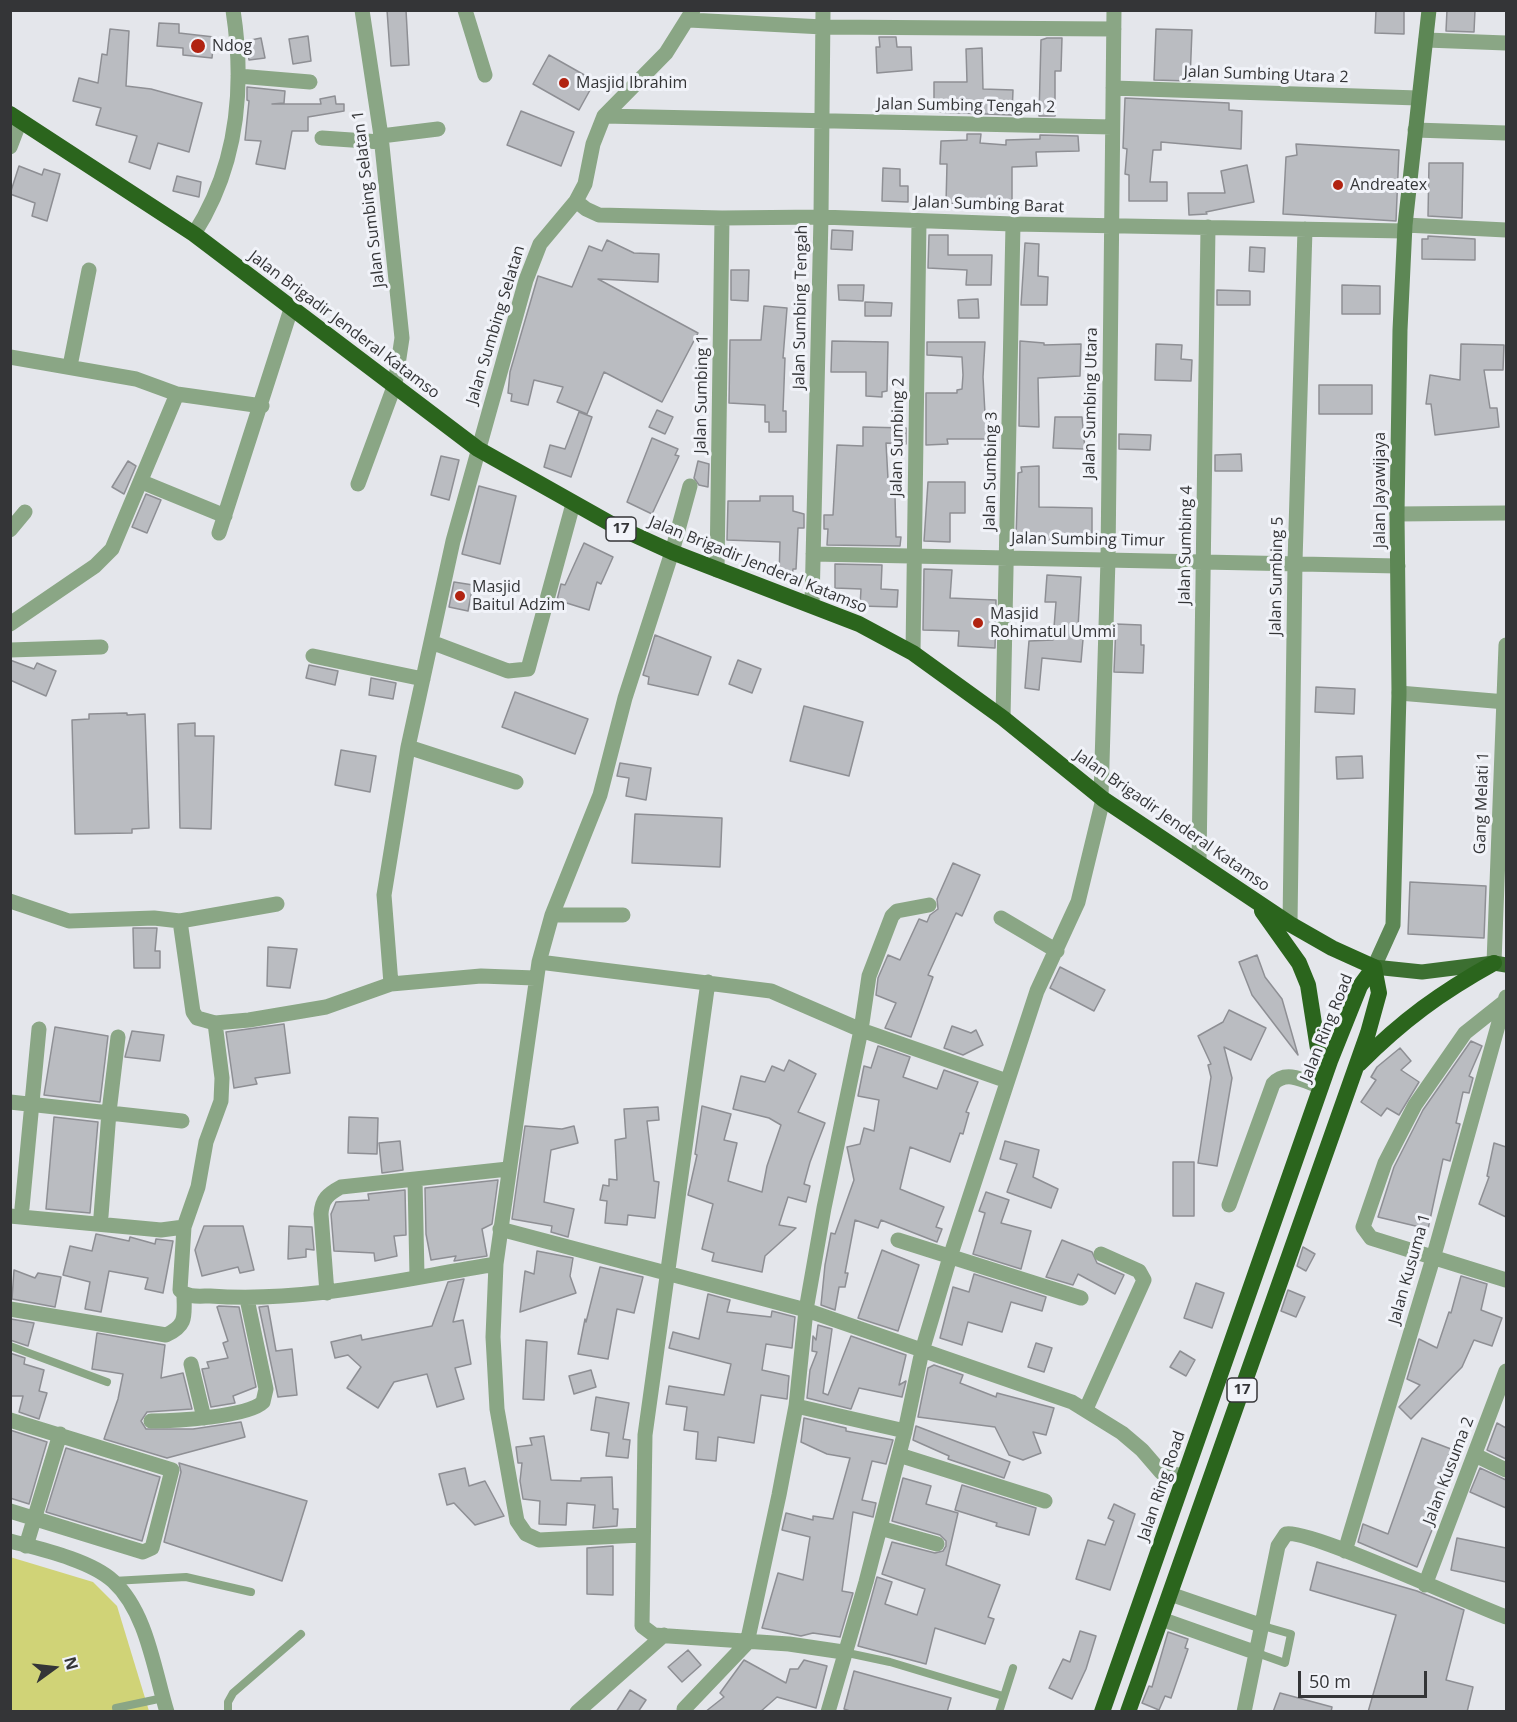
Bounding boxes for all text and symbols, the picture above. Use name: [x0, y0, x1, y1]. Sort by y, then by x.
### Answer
place label: Ndog: [212, 36, 252, 56]
marker: Ndog: [189, 37, 207, 55]
street label: Jalan Sumbing Utara 2: [1183, 63, 1349, 87]
place label: Masjid Ibrahim: [576, 73, 687, 93]
marker: Masjid Ibrahim: [557, 76, 571, 90]
street label: Jalan Sumbing Tengah 2: [877, 95, 1055, 117]
street label: Jalan Sumbing Selatan 1: [349, 109, 389, 289]
place label: Andreatex: [1350, 175, 1427, 195]
marker: Andreatex: [1331, 178, 1345, 192]
street label: Jalan Sumbing Barat: [914, 193, 1064, 217]
street label: Jalan Sumbing Tengah: [790, 224, 812, 390]
street label: Jalan Sumbing Selatan: [463, 243, 529, 407]
street label: Jalan Brigadir Jenderal Katamso: [245, 247, 443, 403]
street label: Jalan Sumbing Utara: [1080, 327, 1102, 479]
street label: Jalan Sumbing 1: [691, 334, 713, 454]
street label: Jalan Sumbing 2: [887, 377, 909, 497]
street label: Jalan Sumbing 3: [980, 411, 1002, 531]
street label: Jalan Jayawijaya: [1370, 432, 1390, 548]
street label: Jalan Sumbing 4: [1175, 485, 1197, 605]
street label: Jalan Brigadir Jenderal Katamso: [646, 512, 870, 618]
street label: Jalan Sumbing 5: [1266, 516, 1288, 636]
road number: 17: [606, 517, 636, 541]
street label: Jalan Sumbing Timur: [1011, 529, 1165, 551]
place label: Masjid Baitul Adzim: [472, 577, 565, 615]
marker: Masjid Baitul Adzim: [453, 589, 467, 603]
place label: Masjid Rohimatul Ummi: [990, 604, 1116, 642]
marker: Masjid Rohimatul Ummi: [971, 616, 985, 630]
street label: Jalan Brigadir Jenderal Katamso: [1071, 746, 1273, 896]
street label: Gang Melati 1: [1471, 751, 1493, 855]
street label: Jalan Ring Road: [1297, 971, 1357, 1085]
street label: Jalan Kusuma 1: [1385, 1211, 1435, 1327]
road number: 17: [1227, 1378, 1257, 1402]
street label: Jalan Kusuma 2: [1420, 1414, 1478, 1528]
street label: Jalan Ring Road: [1134, 1429, 1190, 1543]
north arrow: [24, 1638, 84, 1698]
text: N: [59, 1654, 84, 1672]
scale bar: [1301, 1659, 1430, 1697]
text: 50 m: [1309, 1669, 1351, 1693]

